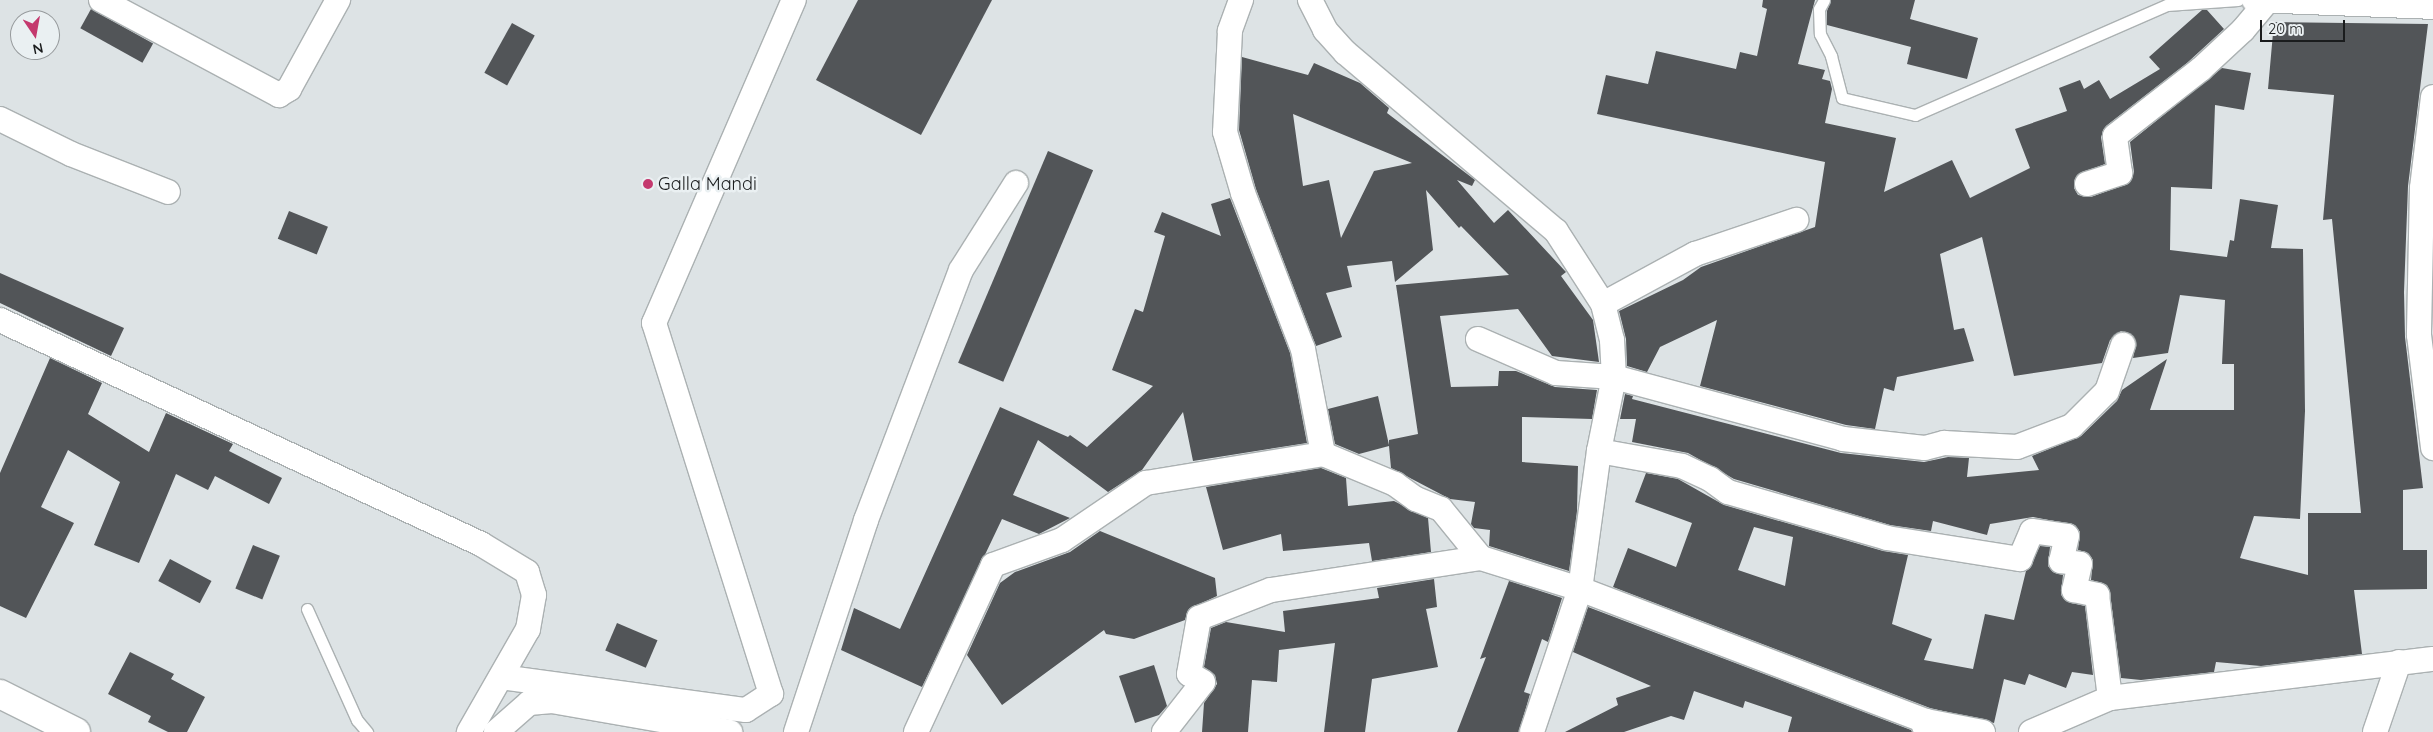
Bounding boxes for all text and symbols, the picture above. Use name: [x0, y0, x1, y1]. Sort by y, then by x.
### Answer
north arrow: [10, 10, 60, 60]
scale bar: [2263, 10, 2348, 42]
text: 20 m: [2268, 19, 2303, 38]
text: N: [31, 39, 45, 59]
place label: Galla Mandi: [658, 173, 757, 195]
marker: Galla Mandi: [642, 178, 654, 190]

